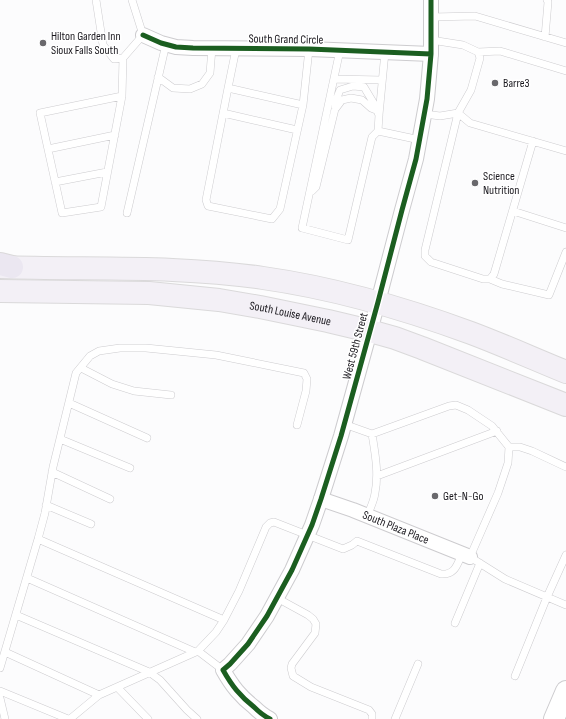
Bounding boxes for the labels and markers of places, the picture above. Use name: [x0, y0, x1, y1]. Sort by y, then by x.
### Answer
place label: Hilton Garden Inn Sioux Falls South: [51, 29, 121, 58]
marker: Hilton Garden Inn Sioux Falls South: [38, 38, 48, 48]
place label: Barre3: [503, 76, 530, 91]
marker: Barre3: [490, 78, 500, 88]
place label: Science Nutrition: [483, 169, 519, 198]
marker: Science Nutrition: [470, 178, 480, 188]
place label: Get-N-Go: [443, 489, 483, 504]
marker: Get-N-Go: [430, 491, 440, 501]

